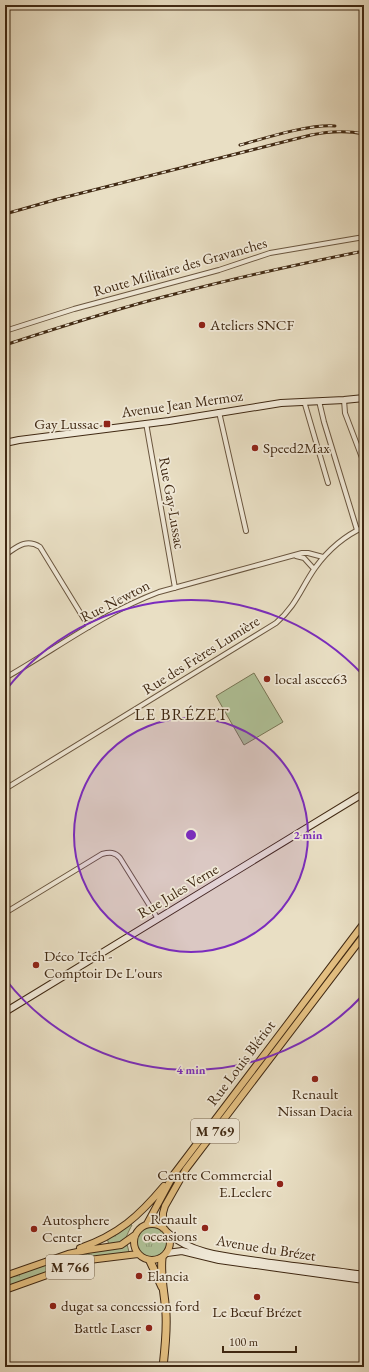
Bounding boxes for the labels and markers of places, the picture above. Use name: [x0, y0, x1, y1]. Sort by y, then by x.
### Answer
place label: Ateliers SNCF: [209, 315, 294, 334]
marker: Ateliers SNCF: [197, 320, 207, 330]
place label: Gay Lussac: [34, 414, 99, 433]
marker: Gay Lussac: [102, 419, 112, 429]
place label: Speed2Max: [263, 438, 330, 457]
marker: Speed2Max: [250, 443, 260, 453]
place label: local ascee63: [275, 669, 347, 688]
marker: local ascee63: [262, 674, 272, 684]
centre of rings: [184, 828, 198, 842]
place label: Déco Tech - Comptoir De L'ours: [44, 946, 163, 982]
marker: Déco Tech - Comptoir De L'ours: [31, 960, 41, 970]
marker: Renault Nissan Dacia: [310, 1074, 320, 1084]
place label: Renault Nissan Dacia: [277, 1084, 353, 1120]
place label: Centre Commercial E.Leclerc: [157, 1165, 272, 1201]
marker: Centre Commercial E.Leclerc: [275, 1179, 285, 1189]
place label: Renault occasions: [143, 1209, 197, 1245]
place label: Autosphere Center: [41, 1210, 109, 1246]
marker: Renault occasions: [200, 1223, 210, 1233]
marker: Autosphere Center: [29, 1224, 39, 1234]
place label: Elancia: [147, 1266, 189, 1285]
marker: Elancia: [134, 1271, 144, 1281]
marker: Le Bœuf Brézet: [252, 1292, 262, 1302]
place label: dugat sa concession ford: [61, 1296, 200, 1315]
marker: dugat sa concession ford: [48, 1301, 58, 1311]
place label: Le Bœuf Brézet: [212, 1302, 302, 1321]
place label: Battle Laser: [74, 1318, 141, 1337]
marker: Battle Laser: [144, 1323, 154, 1333]

